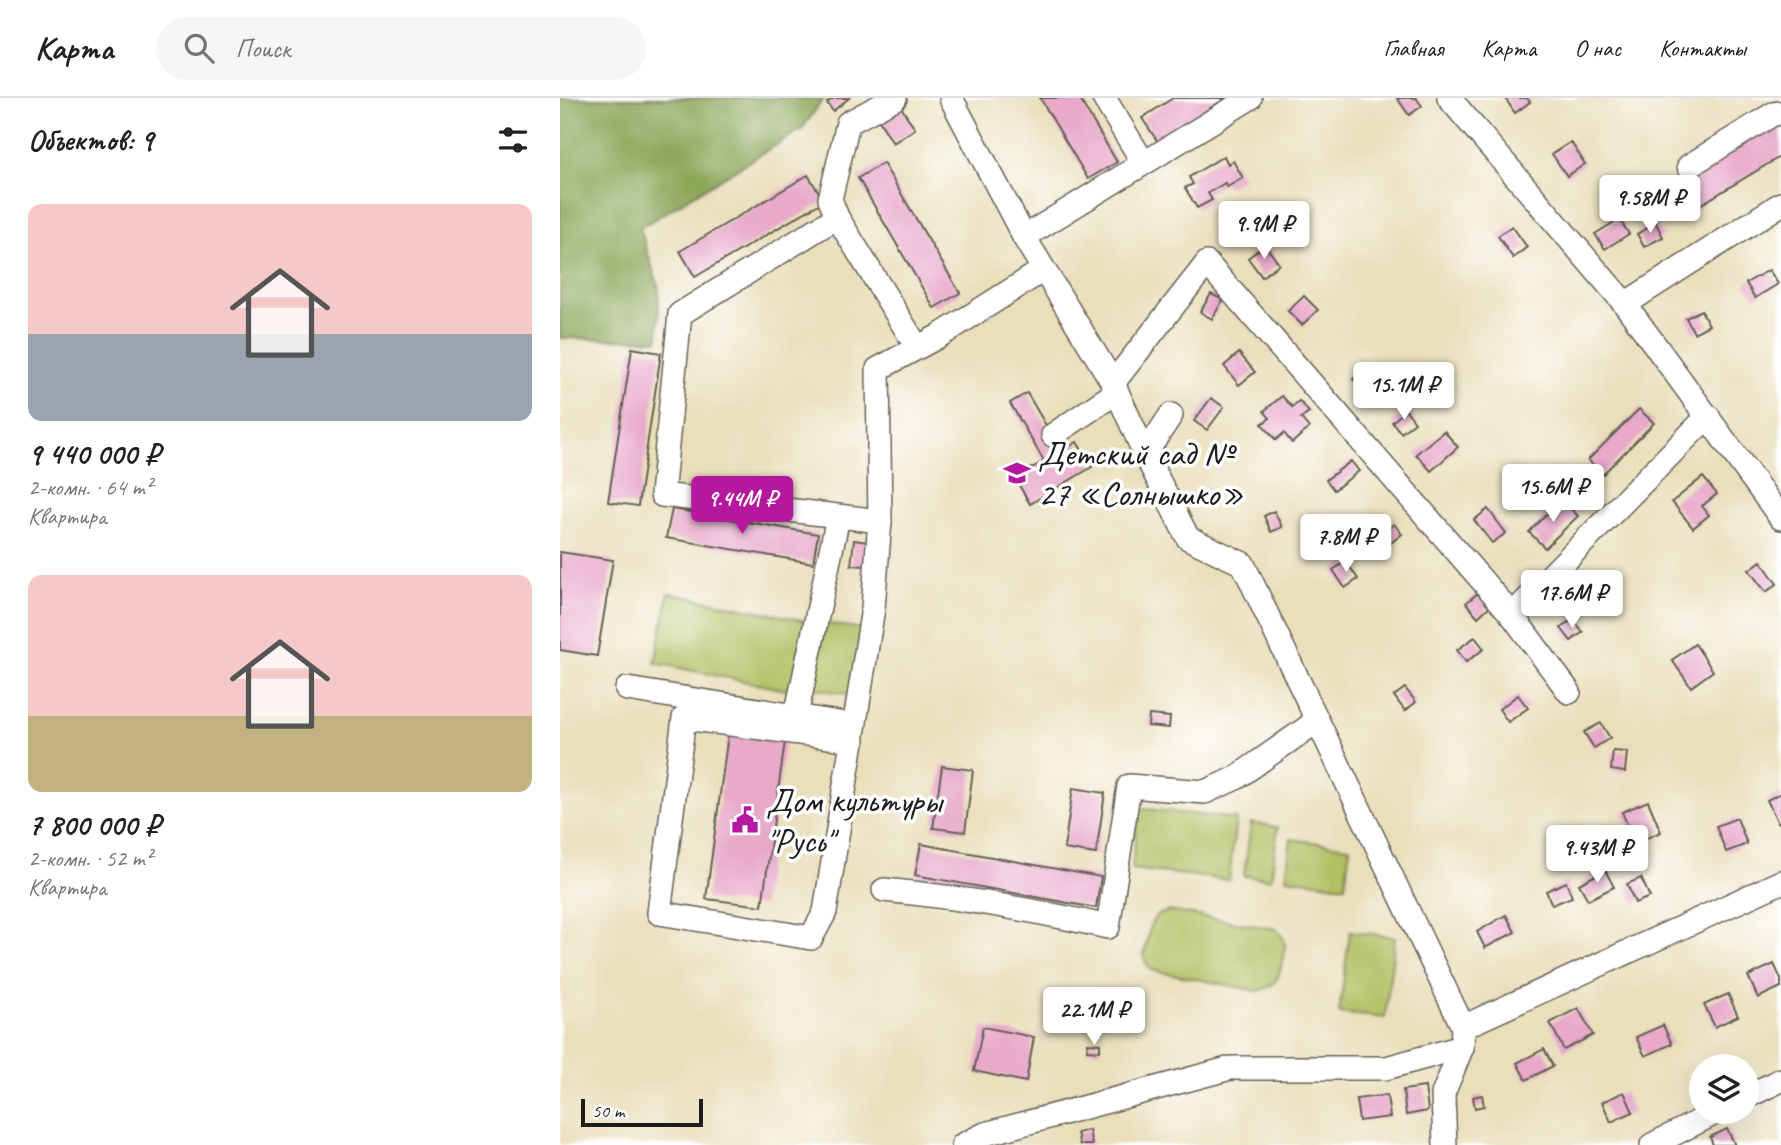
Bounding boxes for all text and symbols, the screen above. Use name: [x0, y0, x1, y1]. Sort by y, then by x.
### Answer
search box: [156, 17, 646, 80]
text: Карта: [35, 27, 114, 69]
icon: search: [180, 29, 218, 67]
text: Поиск: [236, 32, 290, 65]
text: Главная: [1383, 33, 1444, 63]
text: Карта: [1482, 33, 1536, 63]
text: О нас: [1574, 33, 1621, 63]
text: Контакты: [1659, 33, 1746, 63]
text: Объектов: 9: [28, 121, 153, 159]
icon: filters: [494, 121, 532, 159]
pin: 9.58M ₽: [1585, 176, 1715, 235]
text: 9.58M ₽: [1615, 183, 1685, 212]
pin: 9.9M ₽: [1207, 202, 1321, 261]
text: 9.9M ₽: [1235, 209, 1293, 238]
icon: home: [217, 250, 343, 376]
pin: 15.1M ₽: [1339, 362, 1469, 422]
text: 15.1M ₽: [1369, 370, 1439, 399]
place label: Детский сад № 27 «Солнышко»: [1038, 431, 1244, 516]
text: 9 440 000 ₽: [28, 435, 159, 473]
school or university icon: Детский сад № 27 «Солнышко»: [1002, 458, 1032, 488]
pin: 15.6M ₽: [1488, 464, 1618, 524]
text: 15.6M ₽: [1518, 472, 1588, 501]
text: 2-комн. · 64 m²: [28, 473, 152, 502]
pin: 9.44M ₽: [677, 476, 807, 536]
text: 9.44M ₽: [707, 484, 777, 513]
text: Квартира: [28, 502, 106, 531]
pin: 7.8M ₽: [1289, 514, 1403, 574]
text: 7.8M ₽: [1316, 522, 1376, 551]
pin: 17.6M ₽: [1507, 570, 1637, 630]
text: 17.6M ₽: [1537, 578, 1607, 607]
icon: home: [217, 621, 343, 747]
place label: Дом культуры "Русь": [766, 778, 944, 863]
public building icon: Дом культуры "Русь": [730, 805, 760, 835]
text: 7 800 000 ₽: [28, 806, 160, 844]
pin: 9.43M ₽: [1532, 826, 1662, 885]
text: 9.43M ₽: [1562, 833, 1632, 862]
text: 2-комн. · 52 m²: [28, 844, 152, 873]
text: Квартира: [28, 873, 106, 902]
pin: 22.1M ₽: [1029, 988, 1159, 1047]
text: 22.1M ₽: [1059, 995, 1129, 1024]
map controls: [1689, 1054, 1759, 1124]
button: layers: [1689, 1054, 1759, 1124]
scale bar: [581, 1096, 704, 1128]
text: 50 m: [592, 1099, 624, 1123]

